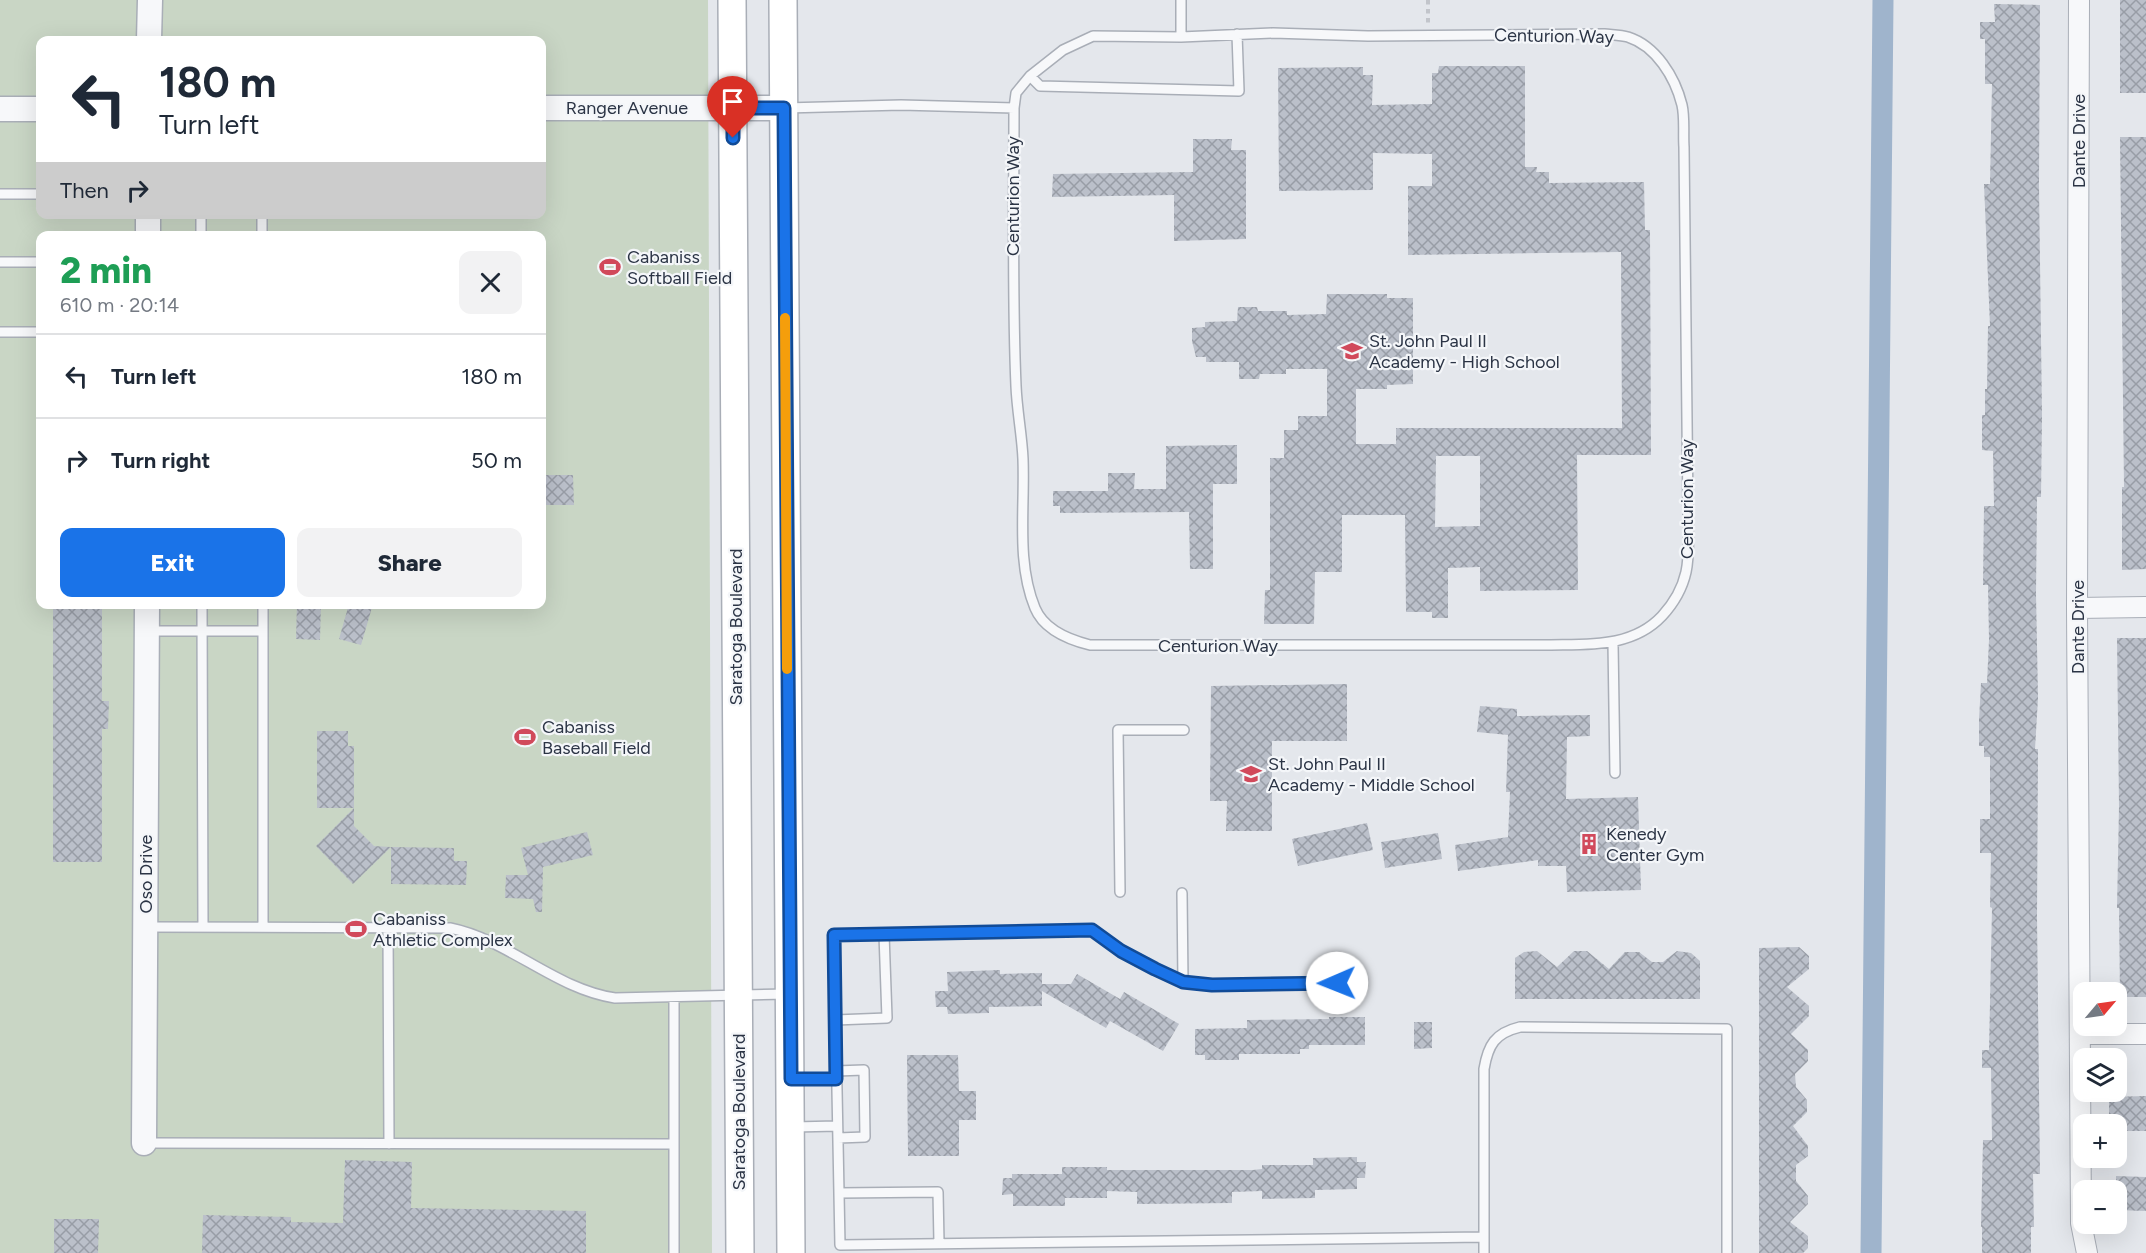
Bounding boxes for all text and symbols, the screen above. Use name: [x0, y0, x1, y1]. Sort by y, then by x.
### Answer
street label: Centurion Way: [1494, 24, 1615, 48]
text: 180 m: [159, 57, 276, 108]
icon: left: [60, 60, 138, 138]
pin: [707, 76, 758, 138]
icon: arrive: [716, 85, 749, 118]
street label: Dante Drive: [2068, 94, 2090, 188]
street label: Ranger Avenue: [566, 97, 688, 119]
text: Turn left: [159, 108, 259, 141]
street label: Centurion Way: [1002, 135, 1024, 256]
icon: right: [121, 174, 154, 207]
text: Then: [60, 177, 109, 204]
place label: Cabaniss Softball Field: [627, 246, 732, 289]
text: 2 min: [60, 249, 152, 292]
button: close: [459, 251, 522, 314]
sports icon: Cabaniss Softball Field: [598, 255, 622, 279]
text: 610 m · 20:14: [60, 293, 179, 317]
place label: St. John Paul II Academy - High School: [1369, 330, 1560, 373]
school or university icon: St. John Paul II Academy - High School: [1340, 339, 1364, 363]
icon: left: [60, 360, 93, 393]
text: Turn left: [111, 363, 197, 390]
text: 180 m: [461, 363, 522, 390]
street label: Centurion Way: [1676, 438, 1698, 559]
icon: right: [60, 444, 93, 477]
text: Turn right: [111, 447, 210, 474]
text: 50 m: [471, 447, 522, 474]
button: Exit: [60, 528, 285, 597]
button: Share: [297, 528, 522, 597]
street label: Saratoga Boulevard: [725, 549, 747, 705]
street label: Dante Drive: [2067, 580, 2089, 674]
street label: Centurion Way: [1158, 635, 1279, 657]
place label: Cabaniss Baseball Field: [542, 716, 651, 759]
sports icon: Cabaniss Baseball Field: [513, 725, 537, 749]
place label: St. John Paul II Academy - Middle School: [1268, 753, 1475, 796]
school or university icon: St. John Paul II Academy - Middle School: [1239, 762, 1263, 786]
place label: Kenedy Center Gym: [1606, 823, 1704, 866]
building icon: Kenedy Center Gym: [1577, 832, 1601, 856]
street label: Oso Drive: [135, 834, 157, 913]
place label: Cabaniss Athletic Complex: [373, 908, 513, 951]
sports icon: Cabaniss Athletic Complex: [344, 917, 368, 941]
position arrow: [1305, 951, 1369, 1015]
north arrow: [2073, 982, 2127, 1036]
map controls: [2073, 982, 2127, 1234]
street label: Saratoga Boulevard: [728, 1034, 750, 1190]
button: layers: [2073, 1048, 2127, 1102]
button: +: [2073, 1114, 2127, 1168]
button: −: [2073, 1180, 2127, 1234]

